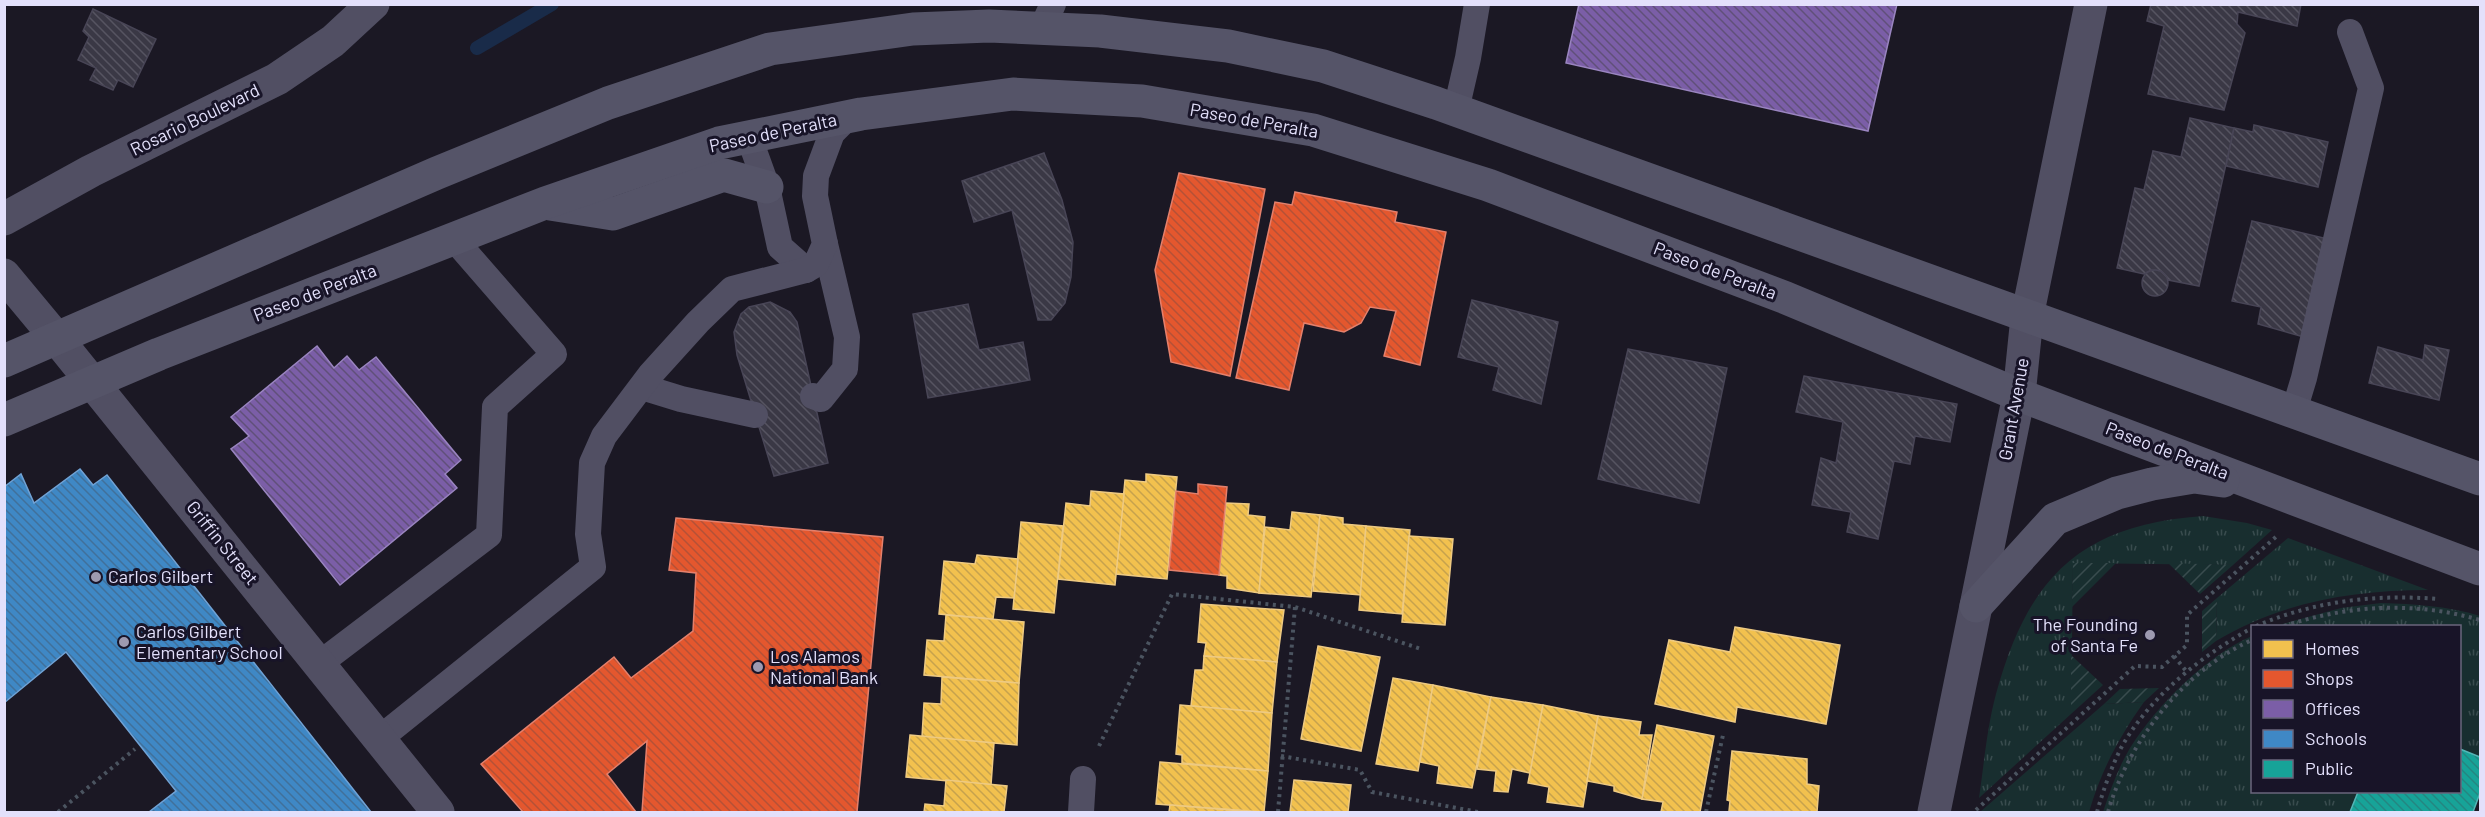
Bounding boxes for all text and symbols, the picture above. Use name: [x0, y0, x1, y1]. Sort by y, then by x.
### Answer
street label: Rosario Boulevard: [126, 78, 263, 160]
street label: Paseo de Peralta: [1188, 98, 1320, 142]
street label: Paseo de Peralta: [707, 108, 839, 156]
street label: Paseo de Peralta: [1651, 237, 1780, 304]
street label: Paseo de Peralta: [250, 259, 379, 326]
street label: Grant Avenue: [1993, 356, 2033, 462]
street label: Paseo de Peralta: [2103, 417, 2232, 484]
street label: Griffin Street: [182, 496, 263, 589]
place label: Carlos Gilbert: [108, 565, 213, 587]
marker: Carlos Gilbert: [89, 570, 103, 584]
place label: The Founding of Santa Fe: [2033, 613, 2138, 656]
place label: Carlos Gilbert Elementary School: [136, 620, 283, 663]
legend: [2251, 625, 2461, 793]
marker: The Founding of Santa Fe: [2143, 628, 2157, 642]
marker: Carlos Gilbert Elementary School: [117, 635, 131, 649]
text: Homes: [2305, 637, 2359, 659]
place label: Los Alamos National Bank: [770, 645, 878, 688]
marker: Los Alamos National Bank: [751, 660, 765, 674]
text: Shops: [2305, 667, 2354, 689]
text: Offices: [2305, 697, 2361, 719]
text: Schools: [2305, 727, 2367, 749]
text: Public: [2305, 757, 2353, 779]

